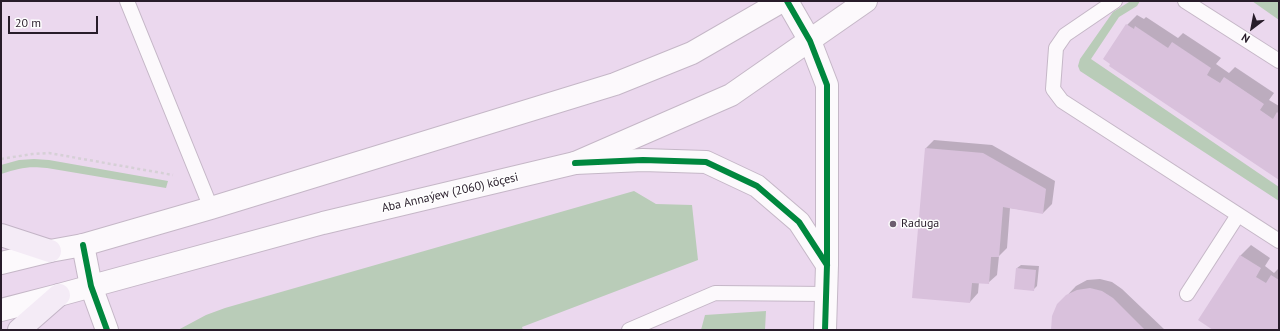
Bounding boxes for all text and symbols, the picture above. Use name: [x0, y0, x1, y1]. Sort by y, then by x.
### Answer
scale bar: [10, 8, 100, 34]
north arrow: [1232, 8, 1272, 48]
text: 20 m: [15, 15, 41, 30]
text: N: [1239, 30, 1252, 46]
street label: Aba Annaýew (2060) köçesi: [380, 170, 520, 216]
place label: Raduga: [901, 217, 939, 231]
marker: Raduga: [888, 219, 898, 229]

